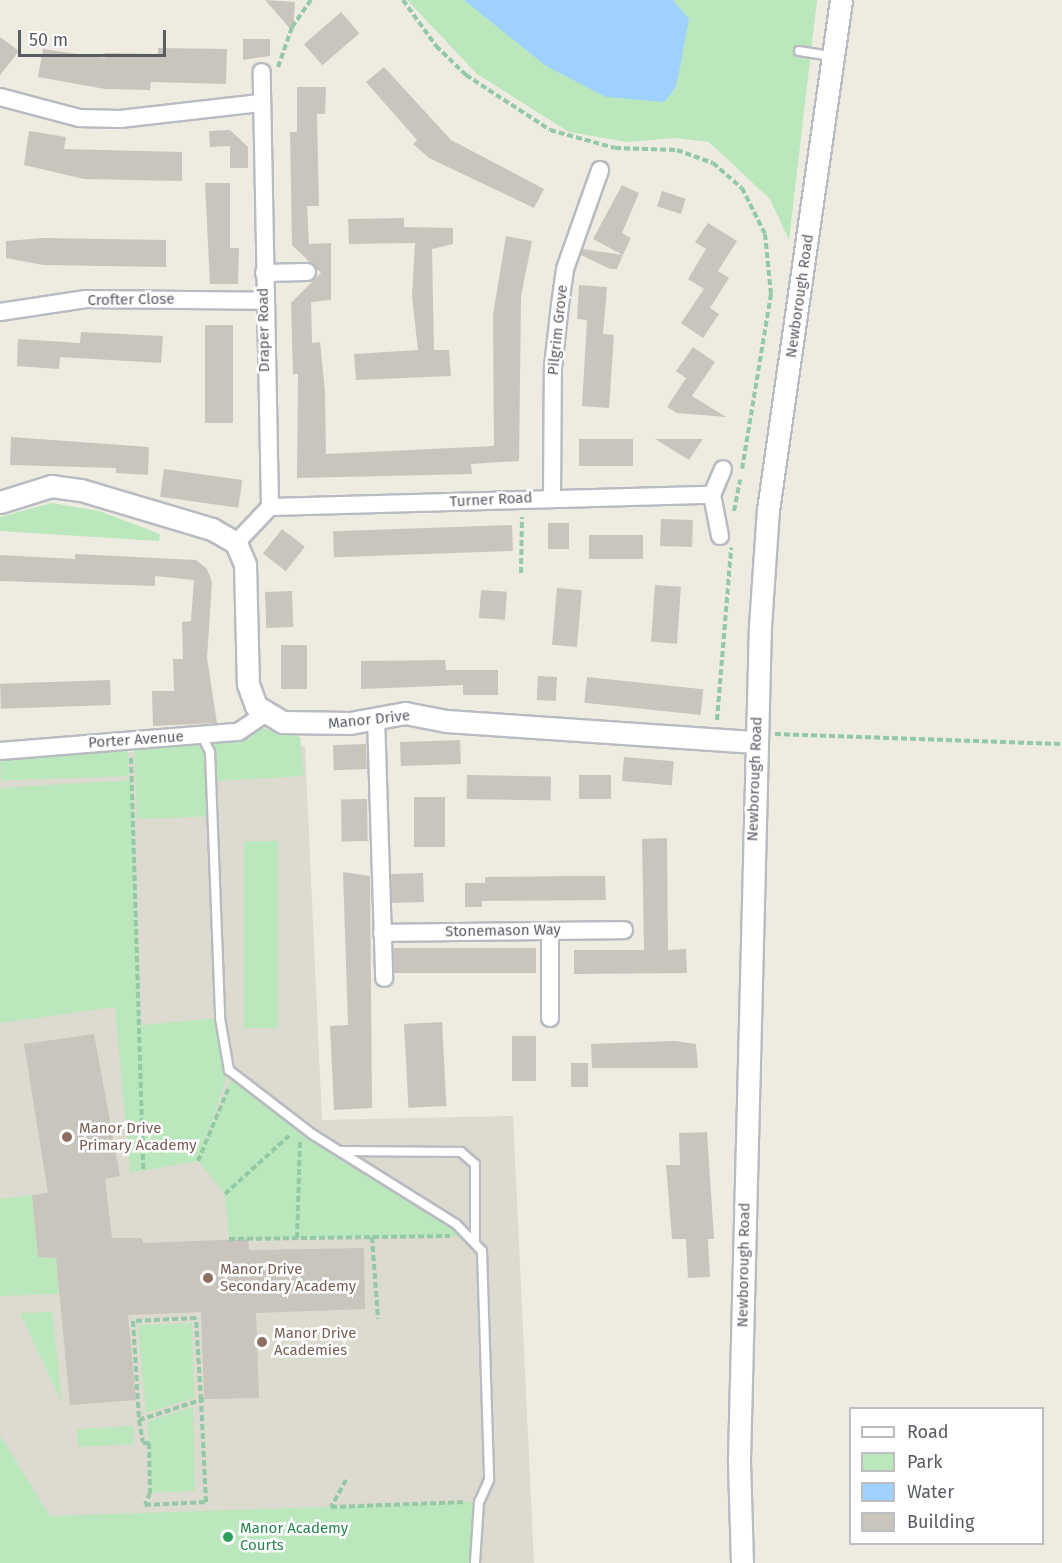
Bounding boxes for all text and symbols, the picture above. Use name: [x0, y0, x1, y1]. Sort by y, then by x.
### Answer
scale bar: [21, 18, 170, 56]
text: 50 m: [29, 29, 68, 51]
street label: Newborough Road: [782, 233, 818, 359]
street label: Pilgrim Grove: [544, 284, 572, 376]
street label: Draper Road: [254, 288, 274, 372]
street label: Crofter Close: [87, 290, 175, 310]
street label: Turner Road: [449, 489, 533, 511]
street label: Manor Drive: [327, 707, 411, 733]
street label: Newborough Road: [744, 716, 766, 842]
street label: Porter Avenue: [88, 728, 184, 752]
street label: Stonemason Way: [445, 921, 561, 941]
place label: Manor Drive Primary Academy: [79, 1119, 197, 1154]
marker: Manor Drive Primary Academy: [60, 1130, 74, 1144]
street label: Newborough Road: [734, 1202, 754, 1328]
place label: Manor Drive Secondary Academy: [220, 1260, 356, 1295]
marker: Manor Drive Secondary Academy: [201, 1271, 215, 1285]
place label: Manor Drive Academies: [274, 1324, 356, 1359]
marker: Manor Drive Academies: [255, 1335, 269, 1349]
legend: [849, 1407, 1044, 1545]
text: Road: [907, 1421, 949, 1443]
text: Park: [907, 1451, 942, 1473]
text: Water: [907, 1481, 954, 1503]
text: Building: [907, 1511, 974, 1533]
place label: Manor Academy Courts: [240, 1519, 348, 1554]
marker: Manor Academy Courts: [221, 1530, 235, 1544]

